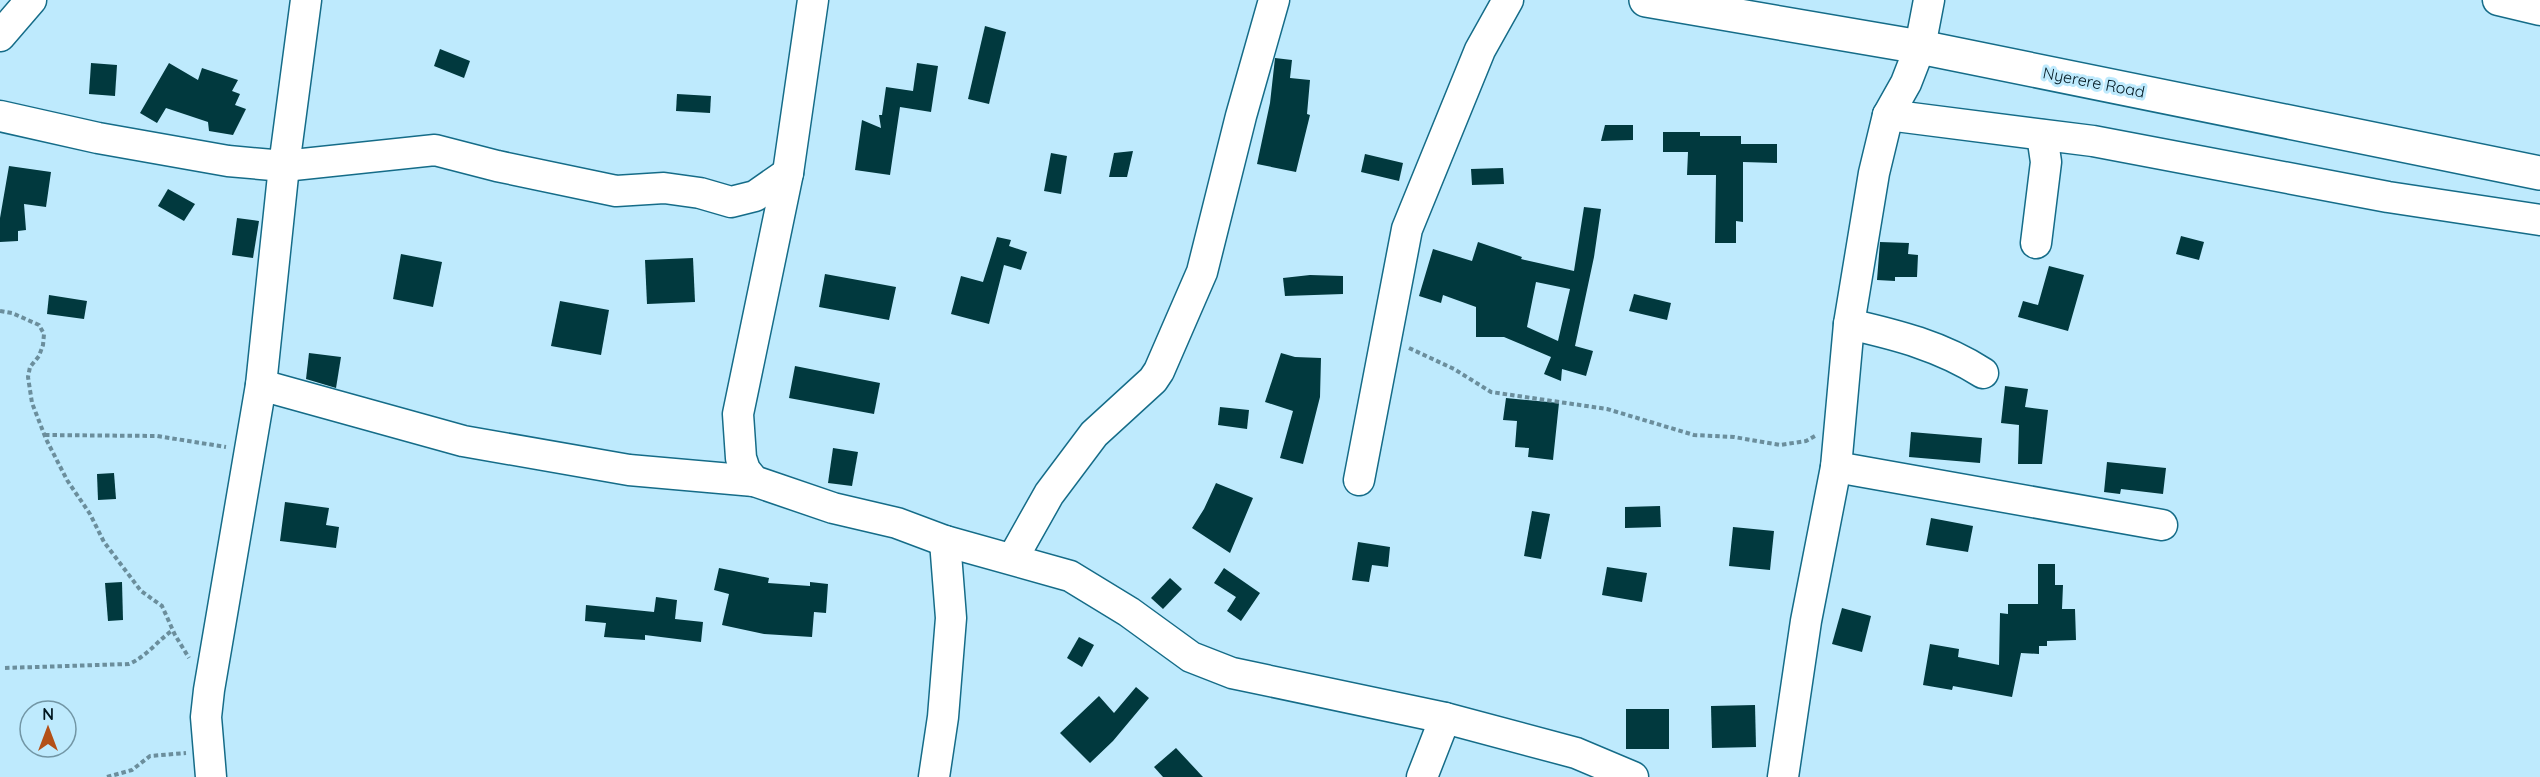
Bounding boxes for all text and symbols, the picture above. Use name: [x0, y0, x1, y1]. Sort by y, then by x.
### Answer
street label: Nyerere Road: [2041, 62, 2147, 102]
north arrow: [18, 699, 78, 759]
text: N: [42, 704, 54, 724]

